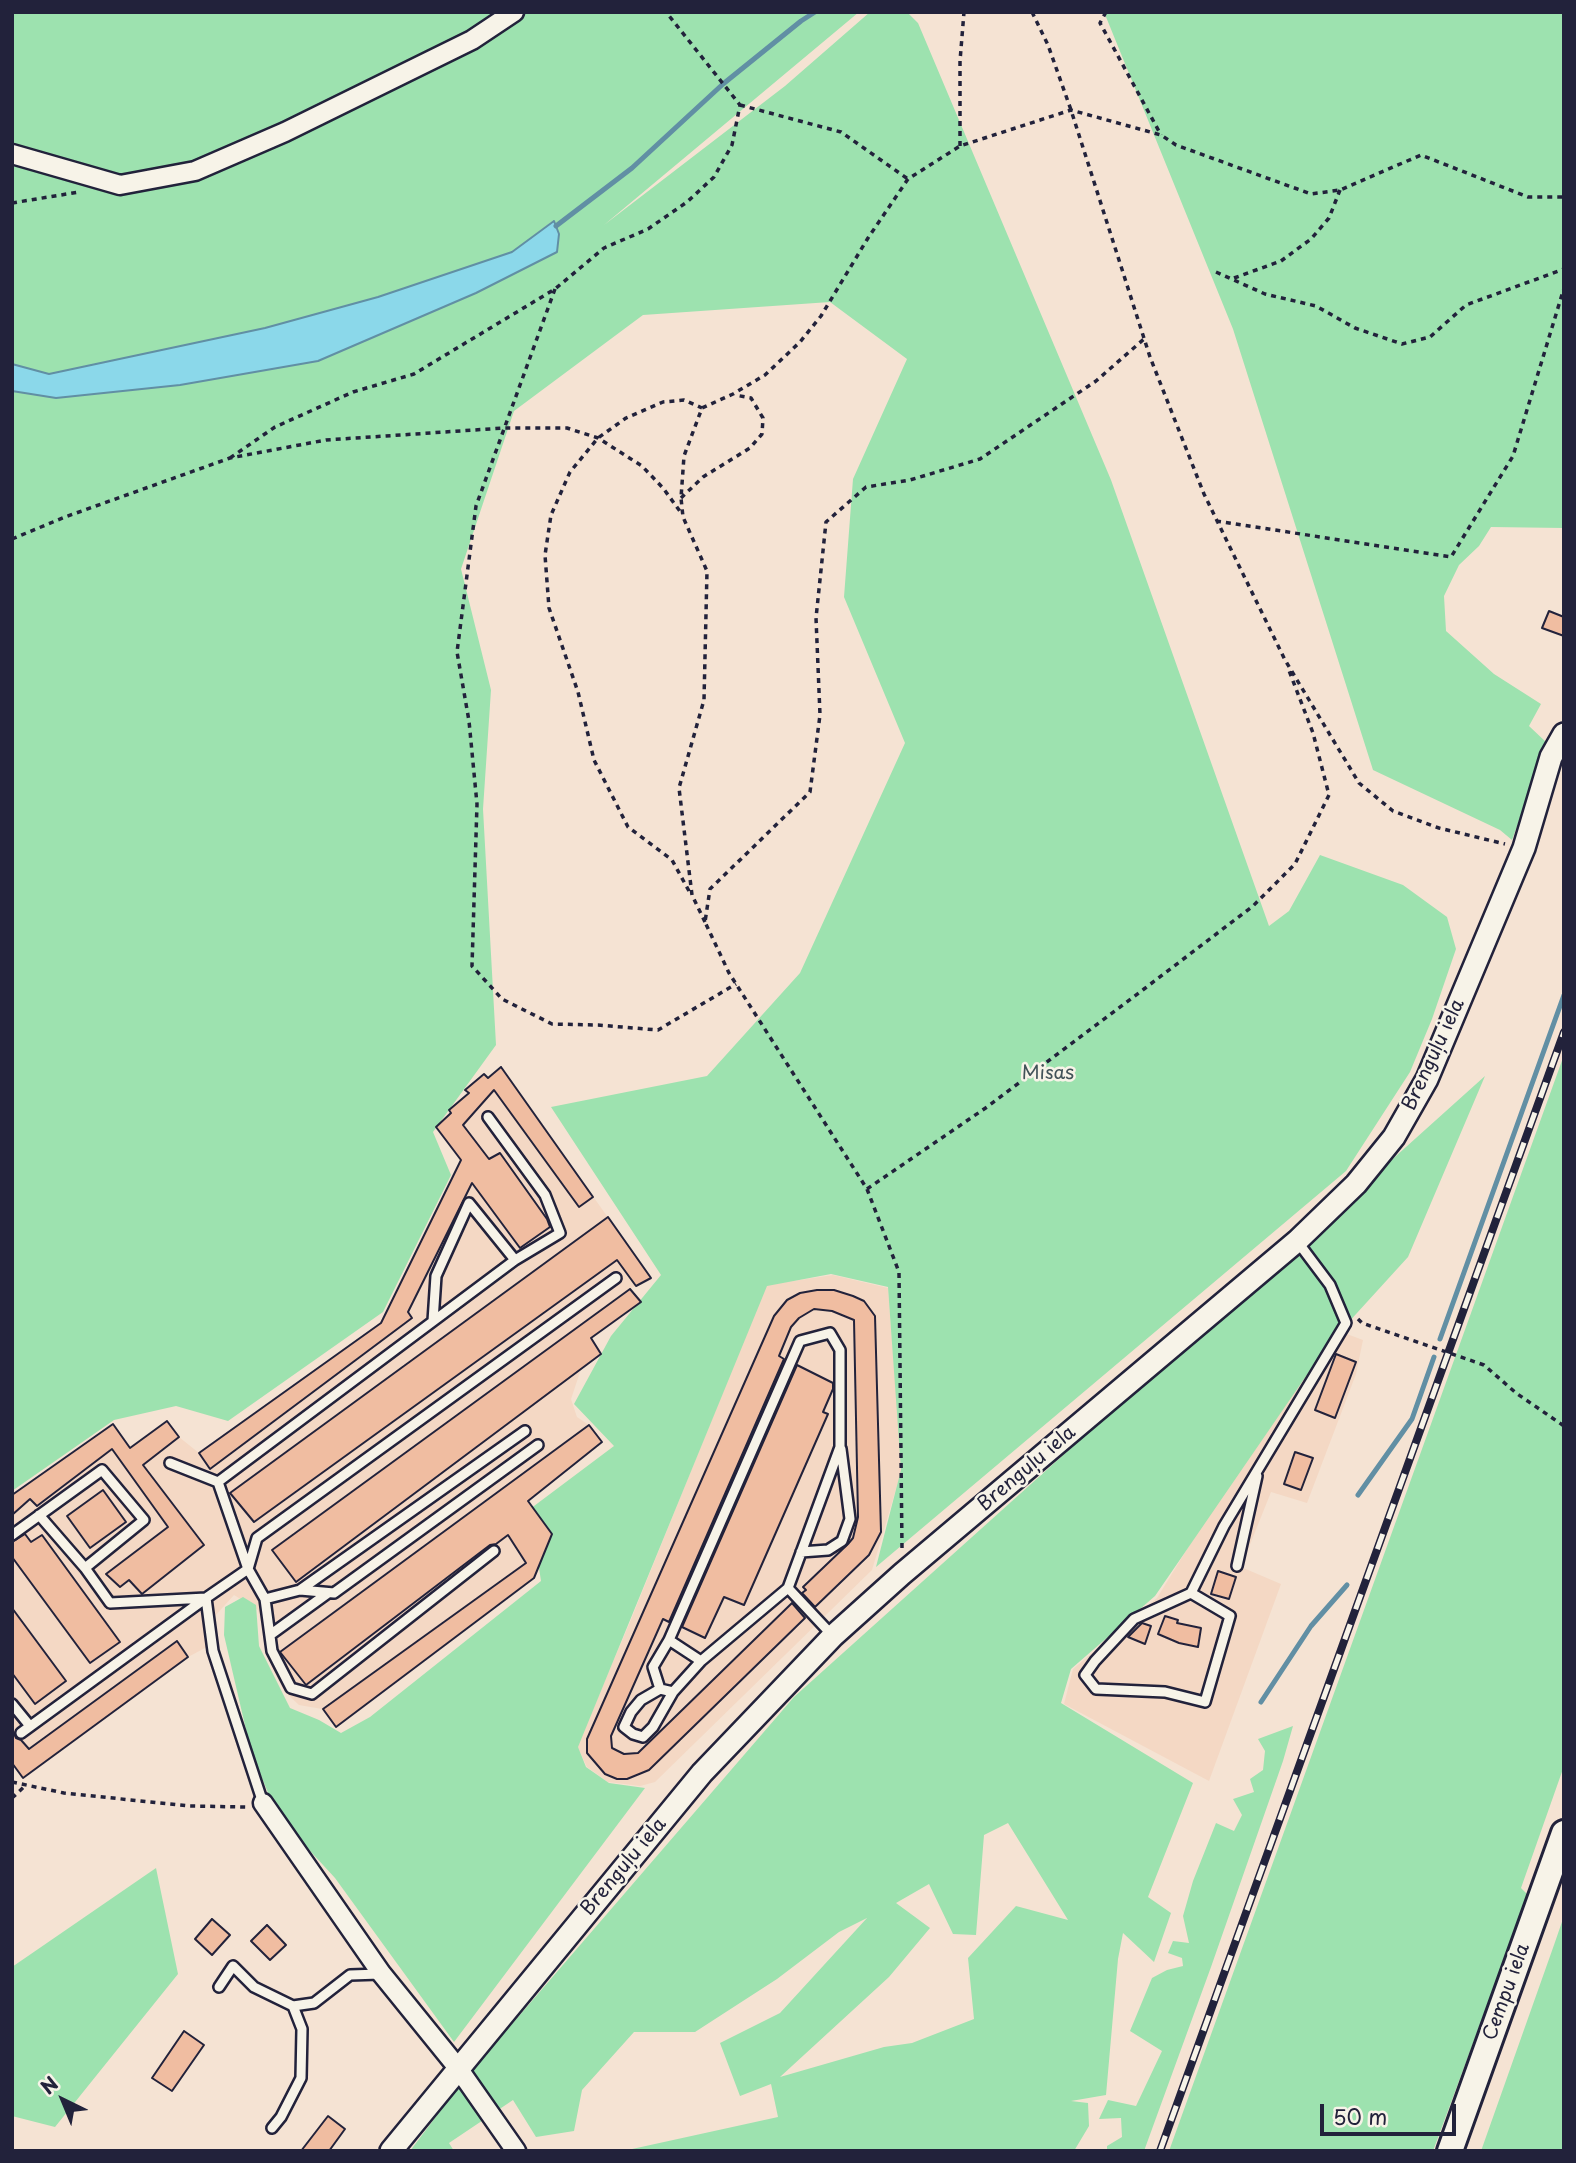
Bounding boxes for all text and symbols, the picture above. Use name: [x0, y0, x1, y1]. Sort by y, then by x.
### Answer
street label: Brenguļu iela: [1398, 996, 1470, 1114]
park label: Misas: [1022, 1063, 1074, 1085]
street label: Brenguļu iela: [974, 1422, 1080, 1516]
street label: Brenguļu iela: [577, 1814, 671, 1920]
street label: Cempu iela: [1479, 1940, 1535, 2044]
north arrow: [28, 2065, 98, 2135]
text: N: [34, 2069, 64, 2100]
scale bar: [1324, 2090, 1460, 2134]
text: 50 m: [1333, 2100, 1387, 2132]

